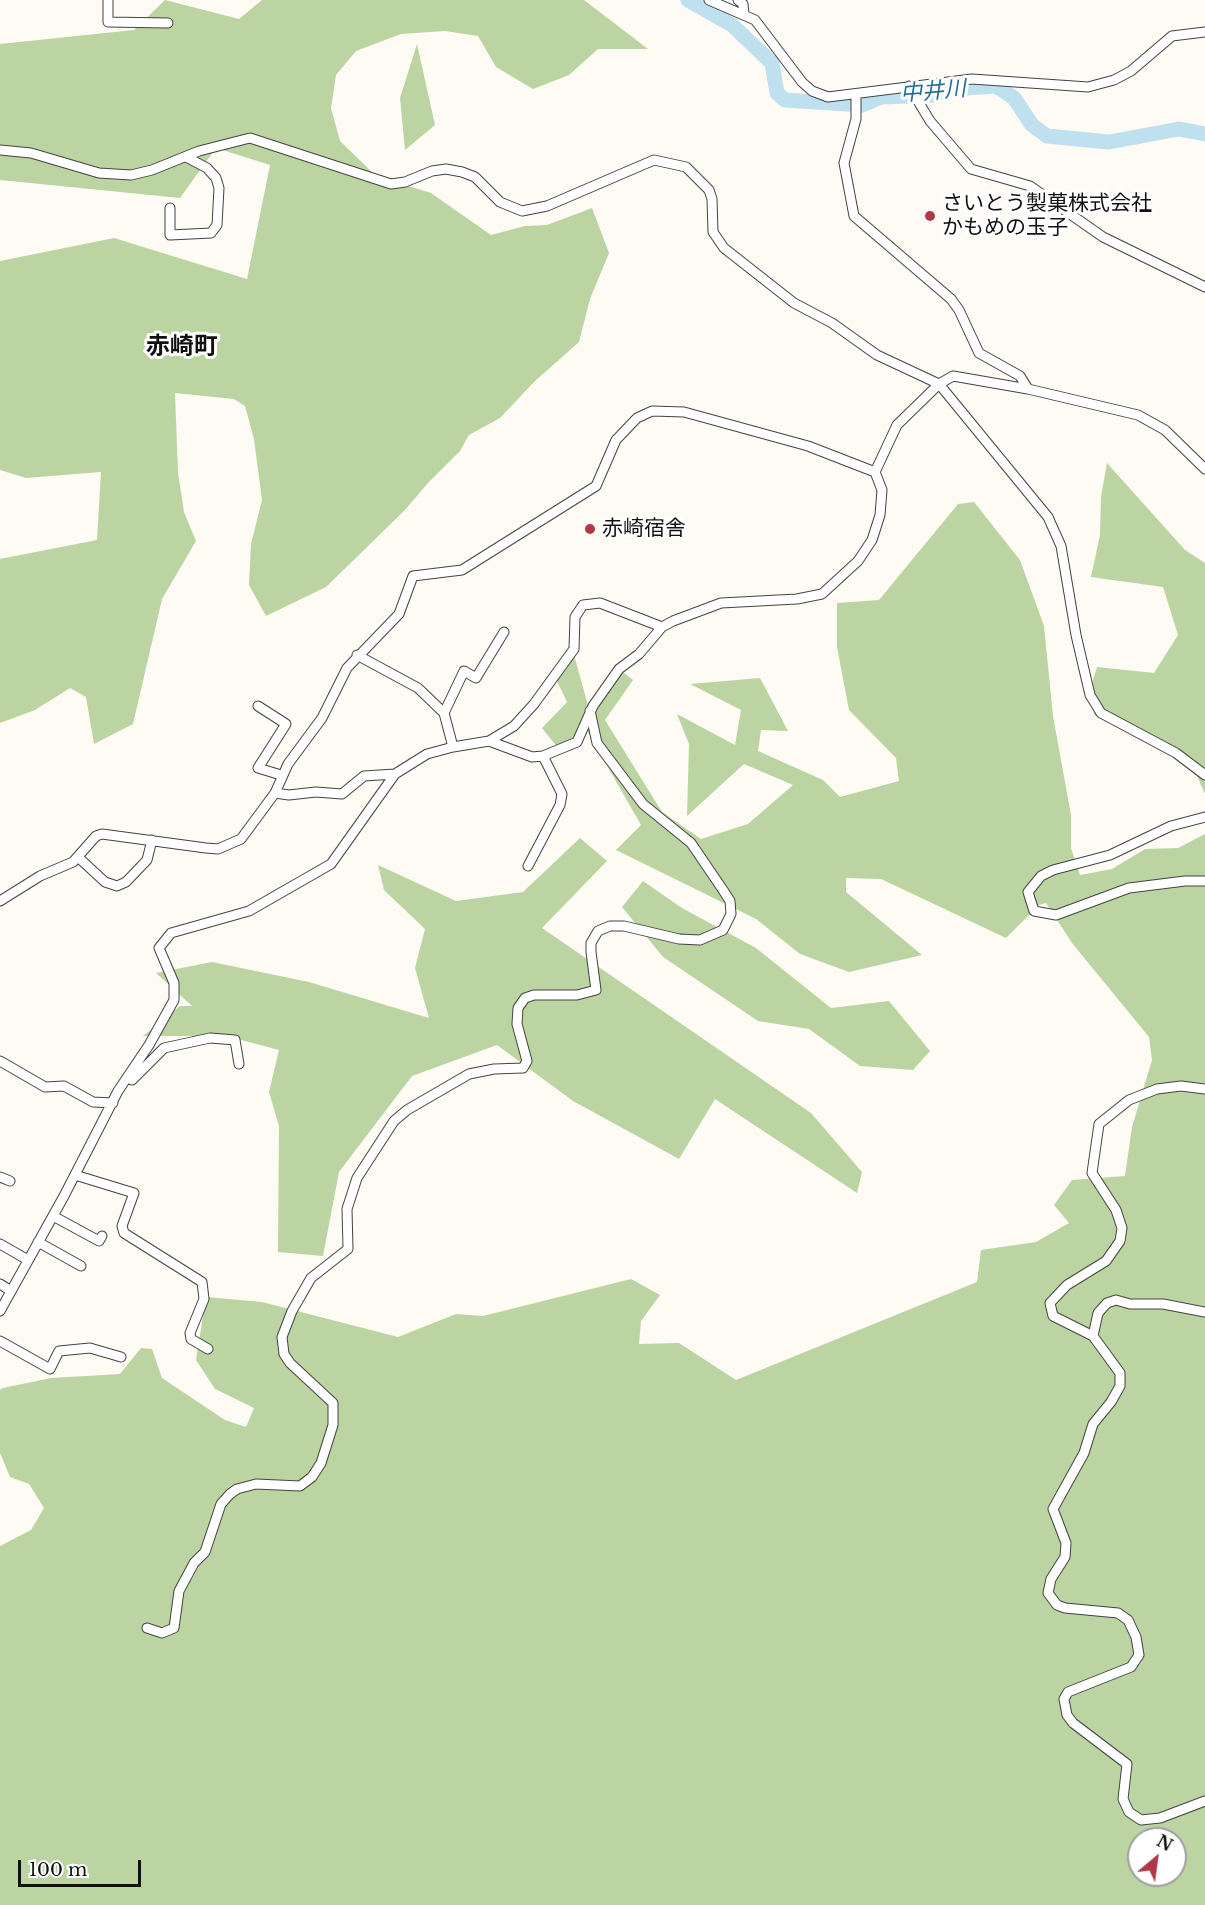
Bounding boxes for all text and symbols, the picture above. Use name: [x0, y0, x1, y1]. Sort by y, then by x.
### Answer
water label: 中井川: [899, 76, 967, 108]
place label: さいとう製菓株式会社 かもめの玉子: [942, 191, 1152, 241]
marker: さいとう製菓株式会社 かもめの玉子: [923, 209, 937, 223]
district label: 赤崎町: [146, 333, 218, 361]
place label: 赤崎宿舎: [602, 516, 686, 542]
marker: 赤崎宿舎: [583, 522, 597, 536]
north arrow: [1127, 1827, 1187, 1887]
text: N: [1153, 1831, 1176, 1855]
scale bar: [21, 1848, 144, 1886]
text: 100 m: [29, 1859, 87, 1881]

